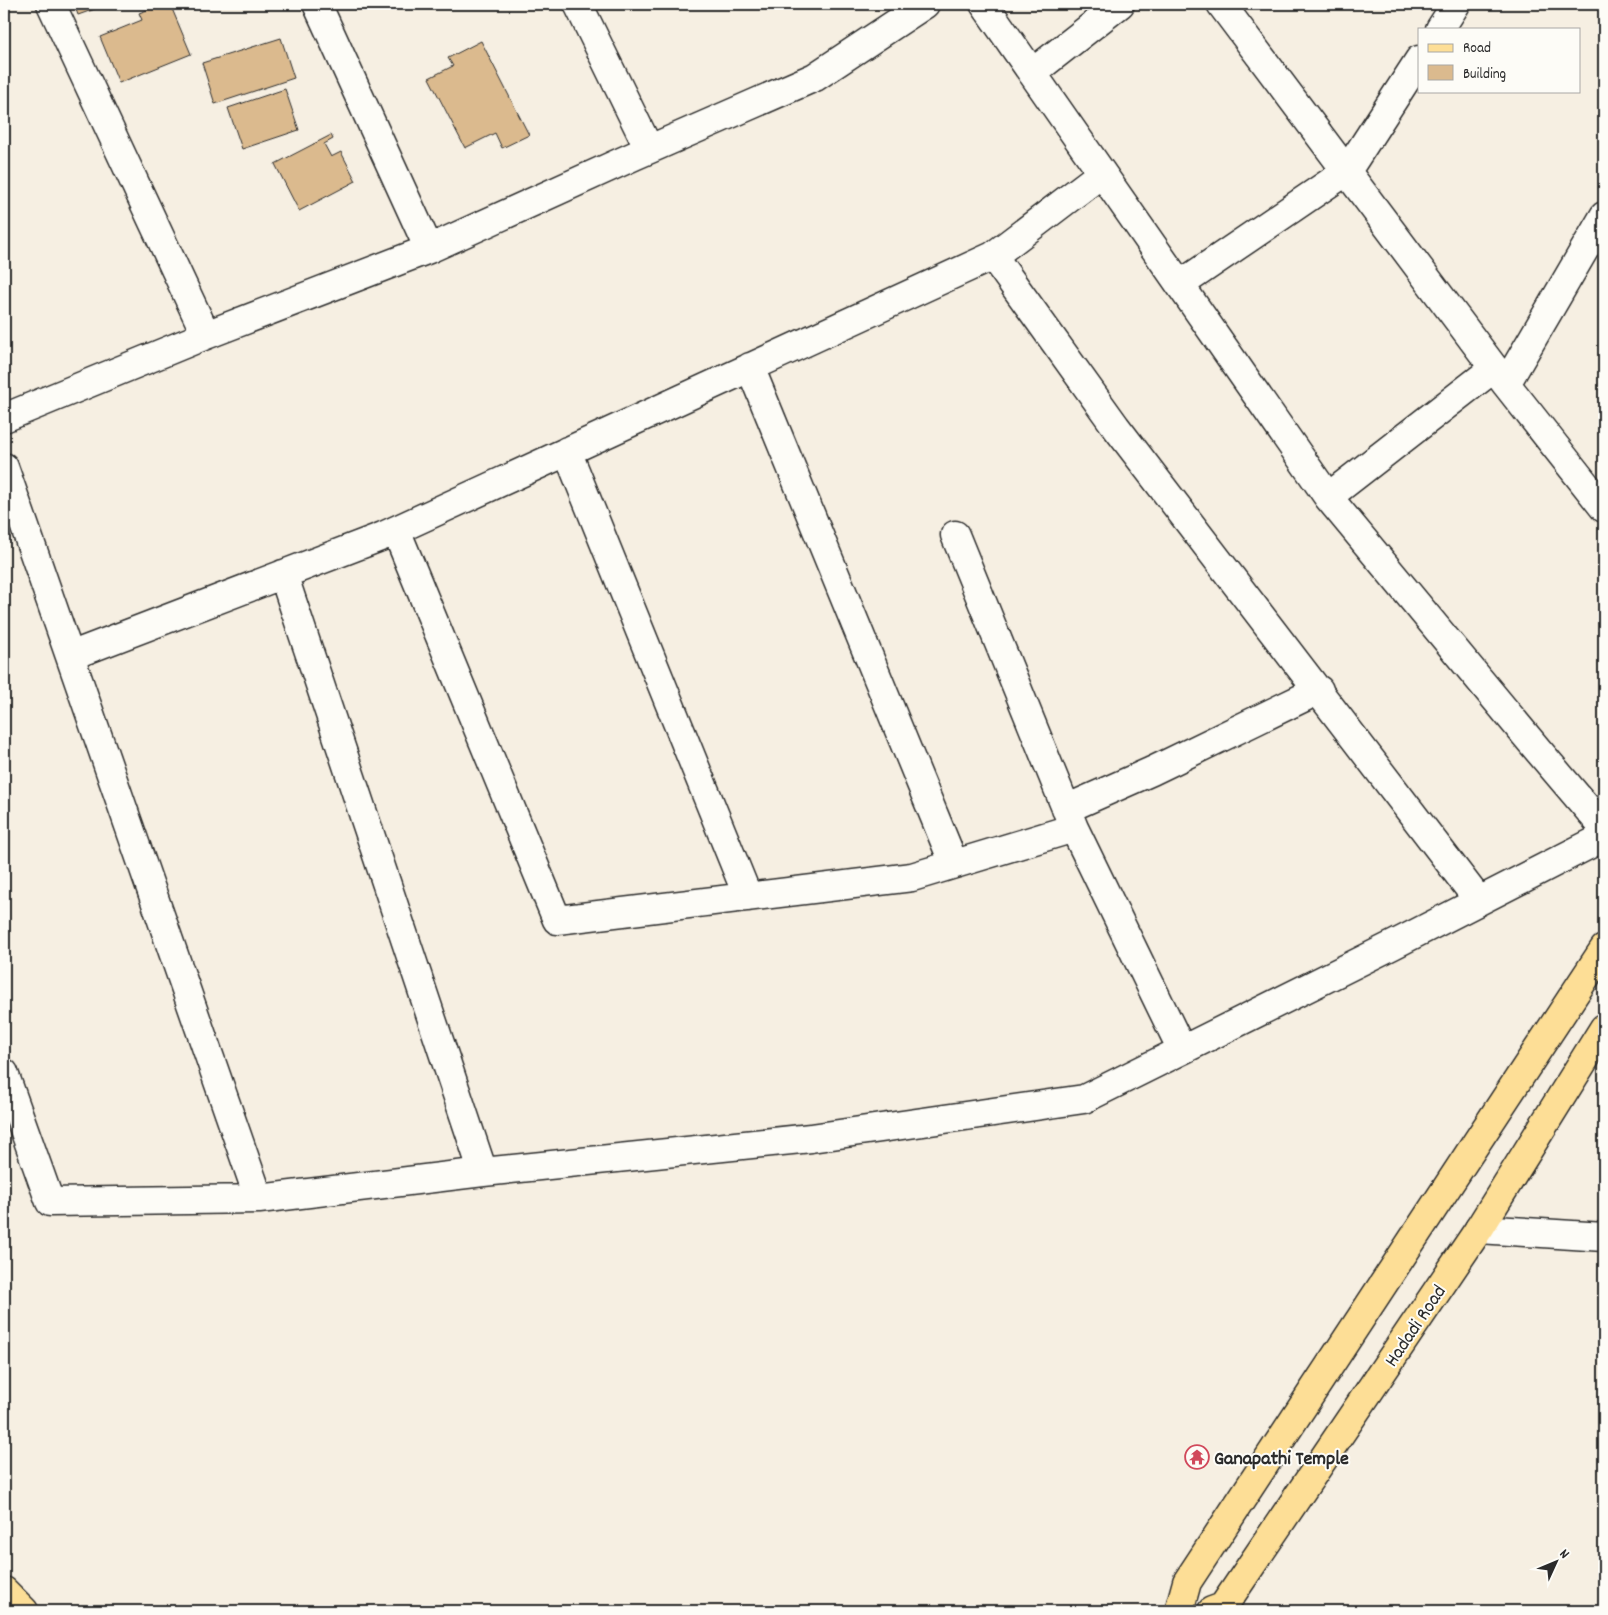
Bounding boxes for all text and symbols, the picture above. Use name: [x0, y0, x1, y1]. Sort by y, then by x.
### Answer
legend: [1418, 28, 1580, 92]
text: Road: [1463, 38, 1491, 60]
text: Building: [1463, 64, 1506, 86]
street label: Hadadi Road: [1379, 1280, 1454, 1373]
temple icon: Ganapathi Temple: [1184, 1444, 1210, 1470]
place label: Ganapathi Temple: [1214, 1446, 1349, 1474]
north arrow: [1530, 1538, 1580, 1588]
text: N: [1554, 1545, 1574, 1564]

